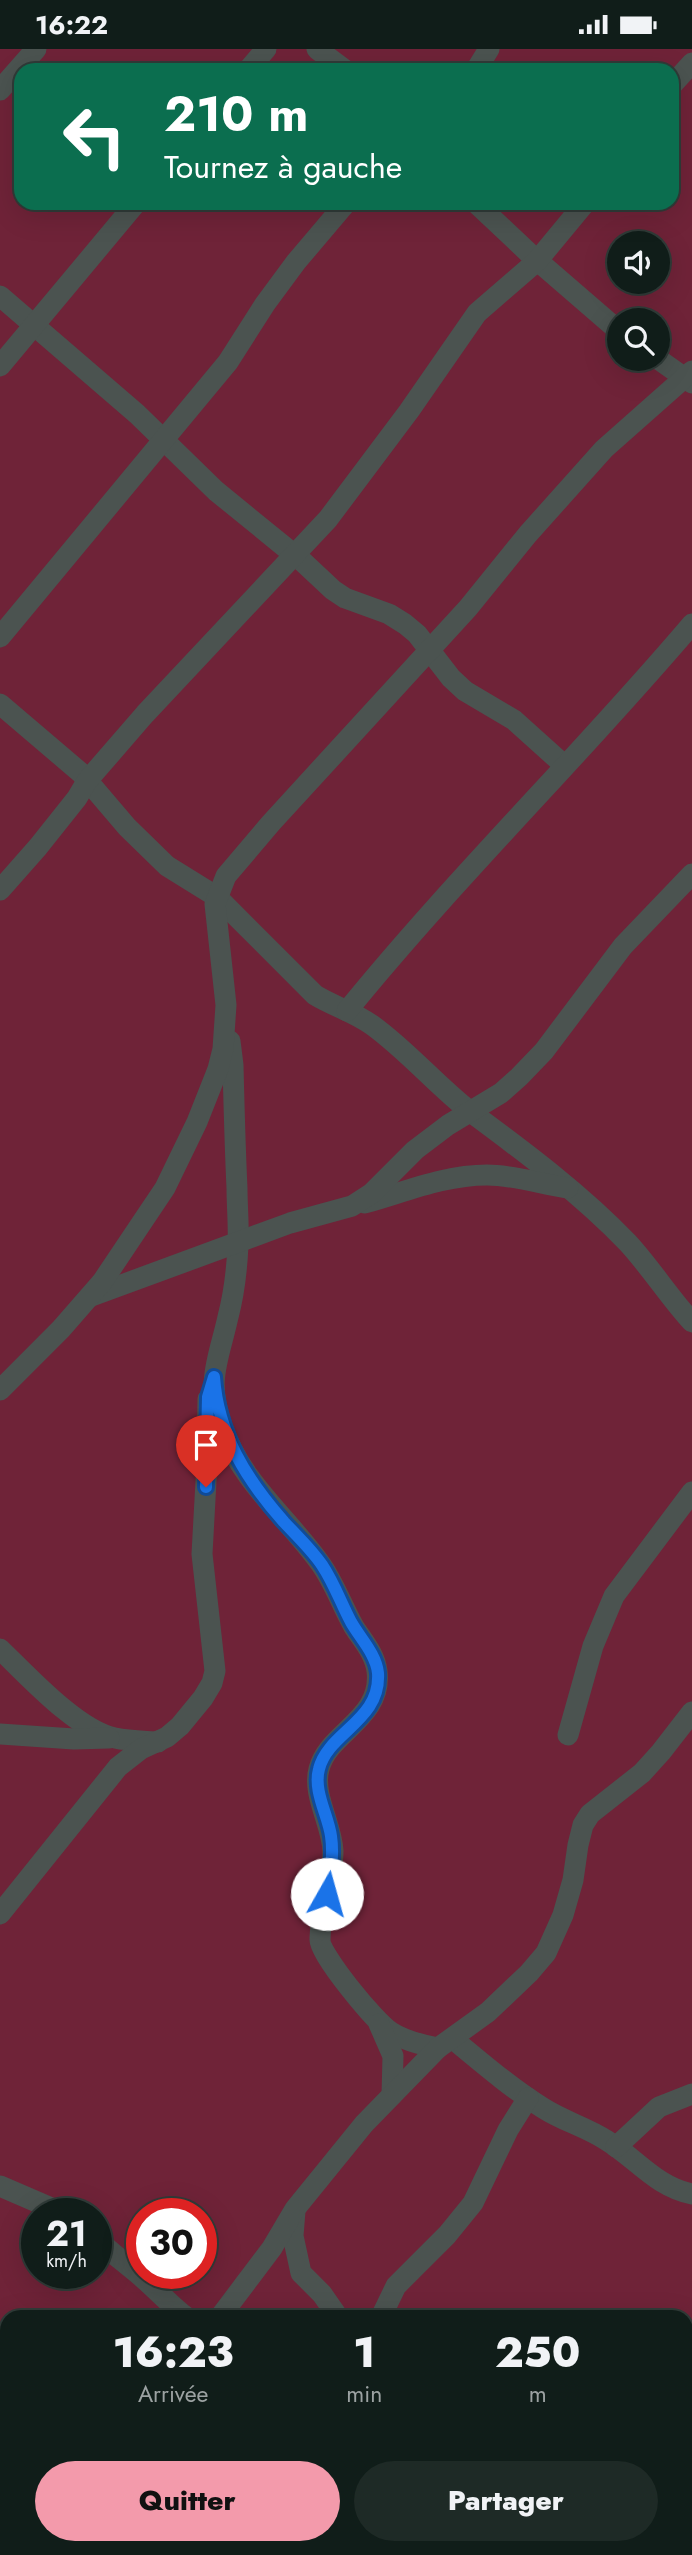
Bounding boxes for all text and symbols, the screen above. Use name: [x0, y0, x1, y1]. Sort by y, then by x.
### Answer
text: 16:22: [35, 6, 108, 44]
text: 210 m: [164, 79, 308, 149]
icon: left: [49, 91, 140, 182]
text: Tournez à gauche: [164, 144, 402, 190]
map controls: [607, 231, 670, 371]
button: sound: [607, 231, 670, 294]
button: search: [607, 308, 670, 371]
pin: [176, 1415, 236, 1487]
icon: arrive: [187, 1426, 225, 1464]
position arrow: [290, 1857, 364, 1931]
speed limit sign: 30: [126, 2198, 217, 2289]
text: 21: [46, 2209, 87, 2259]
text: km/h: [46, 2248, 87, 2274]
text: 16:23: [113, 2322, 234, 2383]
text: 1: [353, 2322, 375, 2383]
text: 250: [495, 2322, 580, 2383]
text: Arrivée: [138, 2377, 208, 2411]
text: min: [346, 2377, 382, 2411]
text: m: [529, 2377, 547, 2411]
button: Quitter: [35, 2461, 340, 2541]
button: Partager: [354, 2461, 658, 2541]

